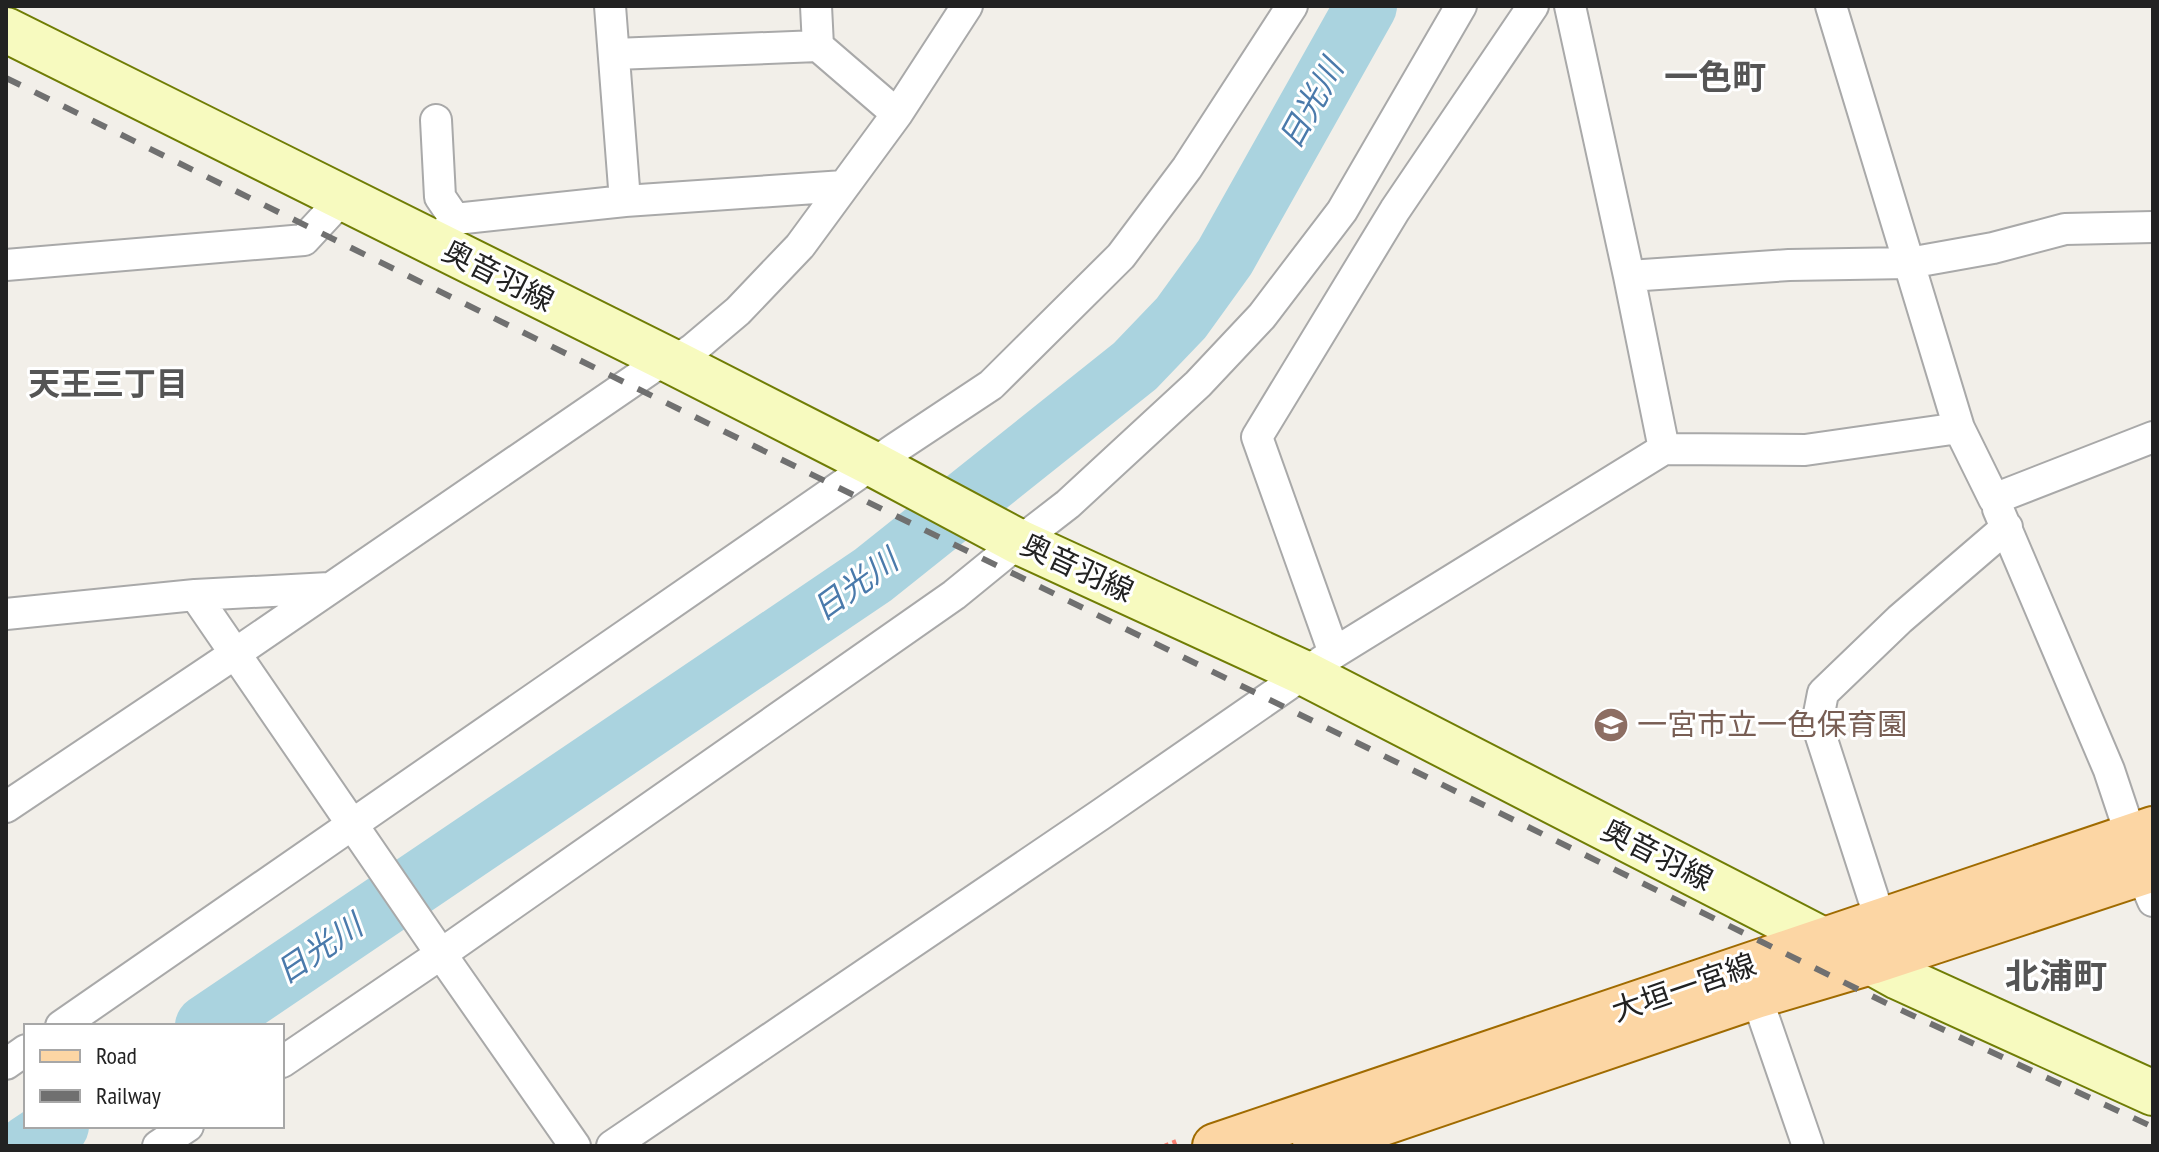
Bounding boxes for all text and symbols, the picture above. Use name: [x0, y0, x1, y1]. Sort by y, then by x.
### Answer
water label: 日光川: [1268, 49, 1353, 156]
district label: 一色町: [1664, 54, 1766, 98]
street label: 奥音羽線: [436, 230, 561, 319]
district label: 天王三丁目: [28, 362, 188, 404]
street label: 奥音羽線: [1015, 524, 1140, 610]
water label: 日光川: [803, 537, 908, 629]
place label: 一宮市立一色保育園: [1637, 704, 1907, 743]
school or university icon: 一宮市立一色保育園: [1592, 706, 1630, 744]
street label: 奥音羽線: [1595, 809, 1720, 898]
water label: 日光川: [267, 902, 372, 992]
street label: 大垣一宮線: [1606, 944, 1761, 1029]
district label: 北浦町: [2005, 953, 2107, 997]
legend: [24, 1024, 284, 1128]
text: Road: [96, 1040, 137, 1071]
text: Railway: [96, 1080, 161, 1111]

